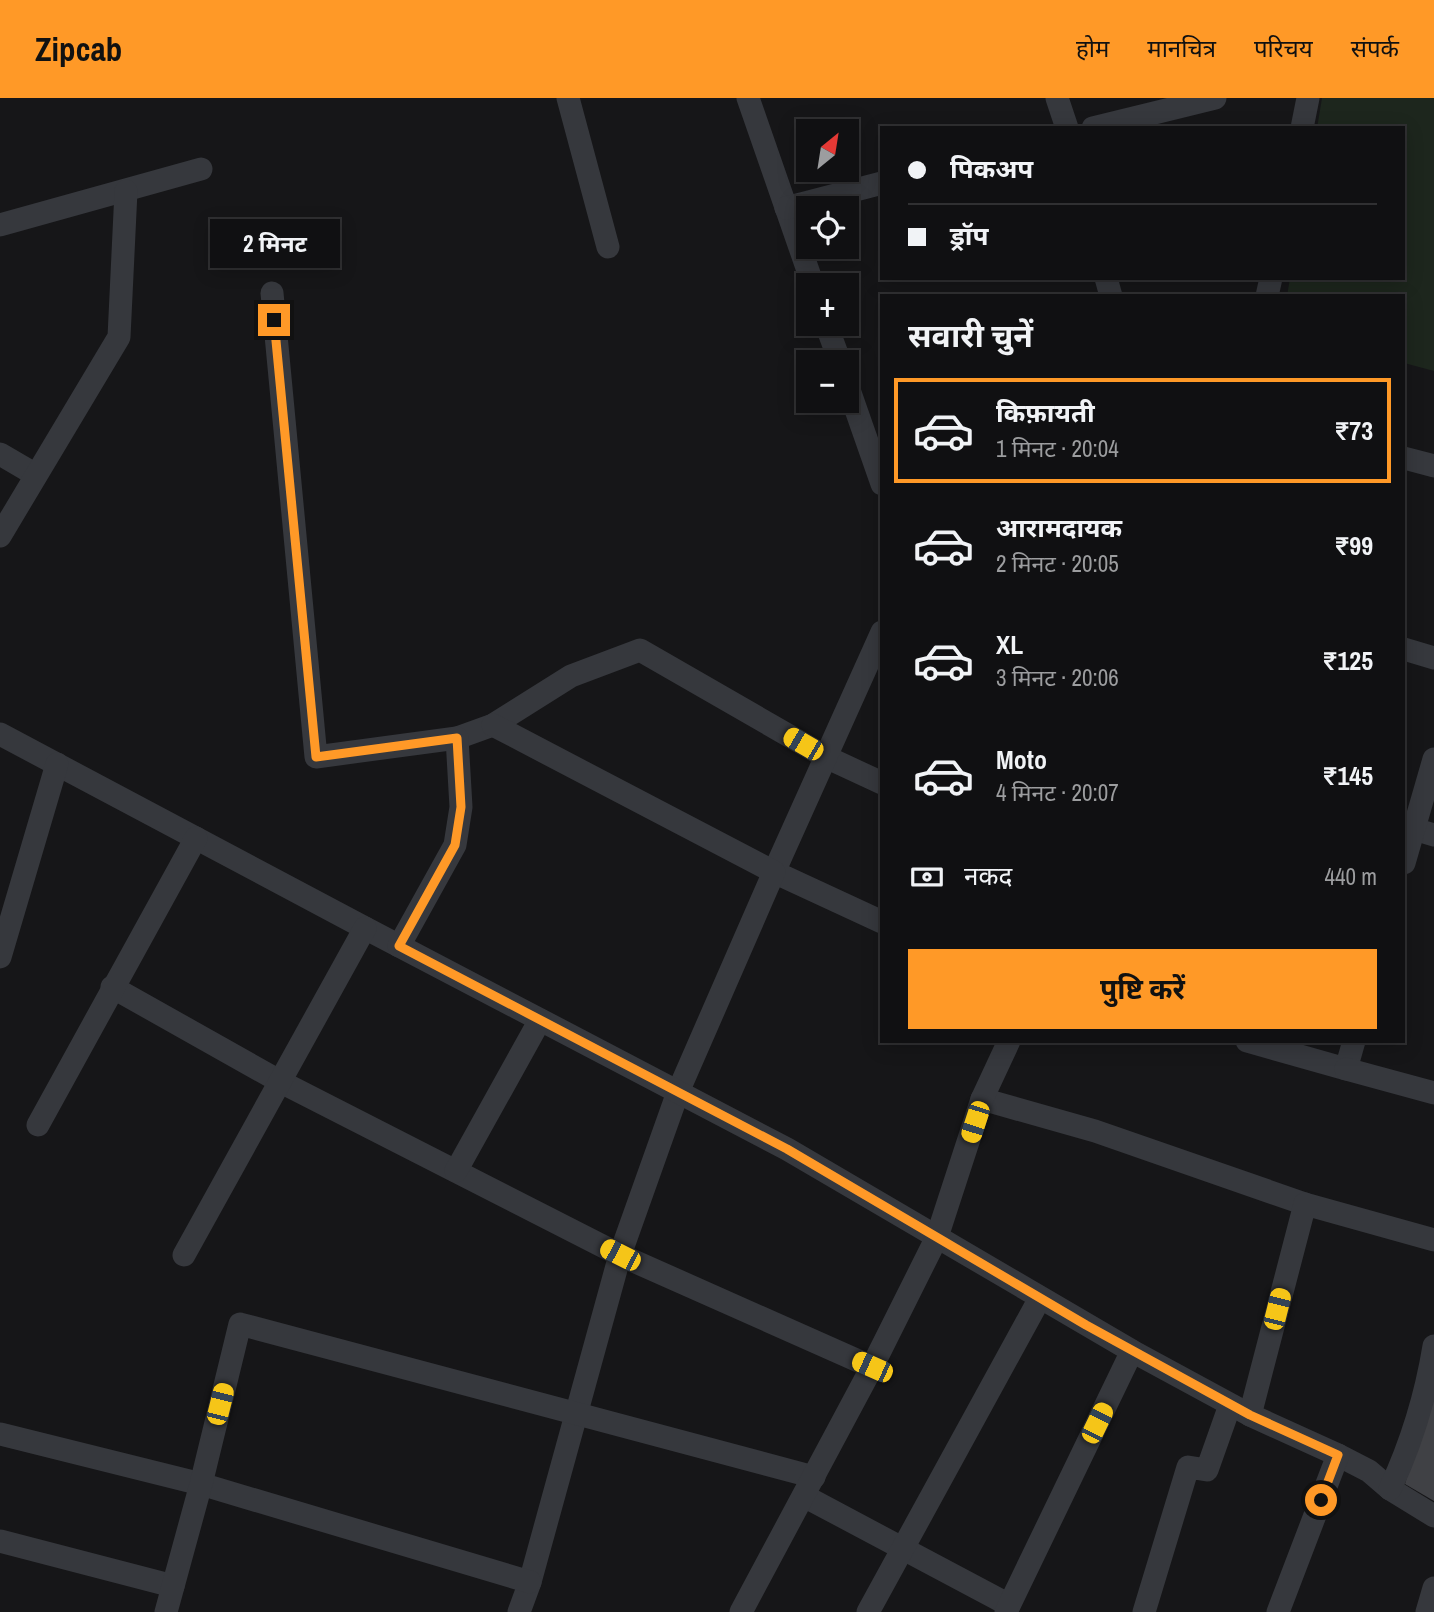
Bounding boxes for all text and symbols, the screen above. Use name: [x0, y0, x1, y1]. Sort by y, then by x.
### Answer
text: Zipcab: [35, 27, 122, 71]
text: होम: [1076, 32, 1109, 64]
text: मानचित्र: [1147, 32, 1216, 64]
text: परिचय: [1254, 32, 1313, 64]
text: संपर्क: [1351, 32, 1399, 64]
north arrow: [796, 119, 859, 182]
map controls: [796, 119, 859, 413]
text: पिकअप: [950, 151, 1033, 186]
button: locate: [796, 196, 859, 259]
callout: 2 मिनट: [209, 218, 339, 268]
text: ड्रॉप: [950, 218, 988, 253]
text: 2 मिनट: [243, 228, 307, 259]
button: +: [796, 273, 859, 336]
route end: [258, 304, 290, 336]
text: सवारी चुनें: [908, 314, 1033, 357]
button: −: [796, 350, 859, 413]
text: किफ़ायती: [996, 395, 1095, 430]
icon: car: [912, 399, 975, 462]
text: ₹73: [1334, 413, 1373, 448]
text: 1 मिनट · 20:04: [996, 433, 1119, 464]
text: आरामदायक: [996, 510, 1122, 545]
icon: car: [912, 514, 975, 577]
text: ₹99: [1334, 528, 1373, 563]
text: 2 मिनट · 20:05: [996, 548, 1119, 579]
text: XL: [996, 627, 1023, 662]
icon: car: [912, 629, 975, 692]
text: ₹125: [1322, 643, 1373, 678]
text: 3 मिनट · 20:06: [996, 662, 1119, 693]
car: [780, 724, 827, 764]
text: Moto: [996, 742, 1047, 777]
icon: car: [912, 744, 975, 807]
text: ₹145: [1322, 758, 1373, 793]
text: 4 मिनट · 20:07: [996, 777, 1119, 808]
icon: cash: [908, 858, 946, 896]
text: नकद: [964, 858, 1012, 893]
text: 440 m: [1325, 861, 1377, 892]
button: पुष्टि करें: [908, 949, 1377, 1029]
car: [959, 1099, 992, 1145]
car: [597, 1236, 644, 1274]
car: [1262, 1286, 1293, 1332]
car: [849, 1349, 896, 1385]
car: [205, 1381, 236, 1427]
car: [1079, 1400, 1116, 1446]
route start: [1305, 1484, 1337, 1516]

